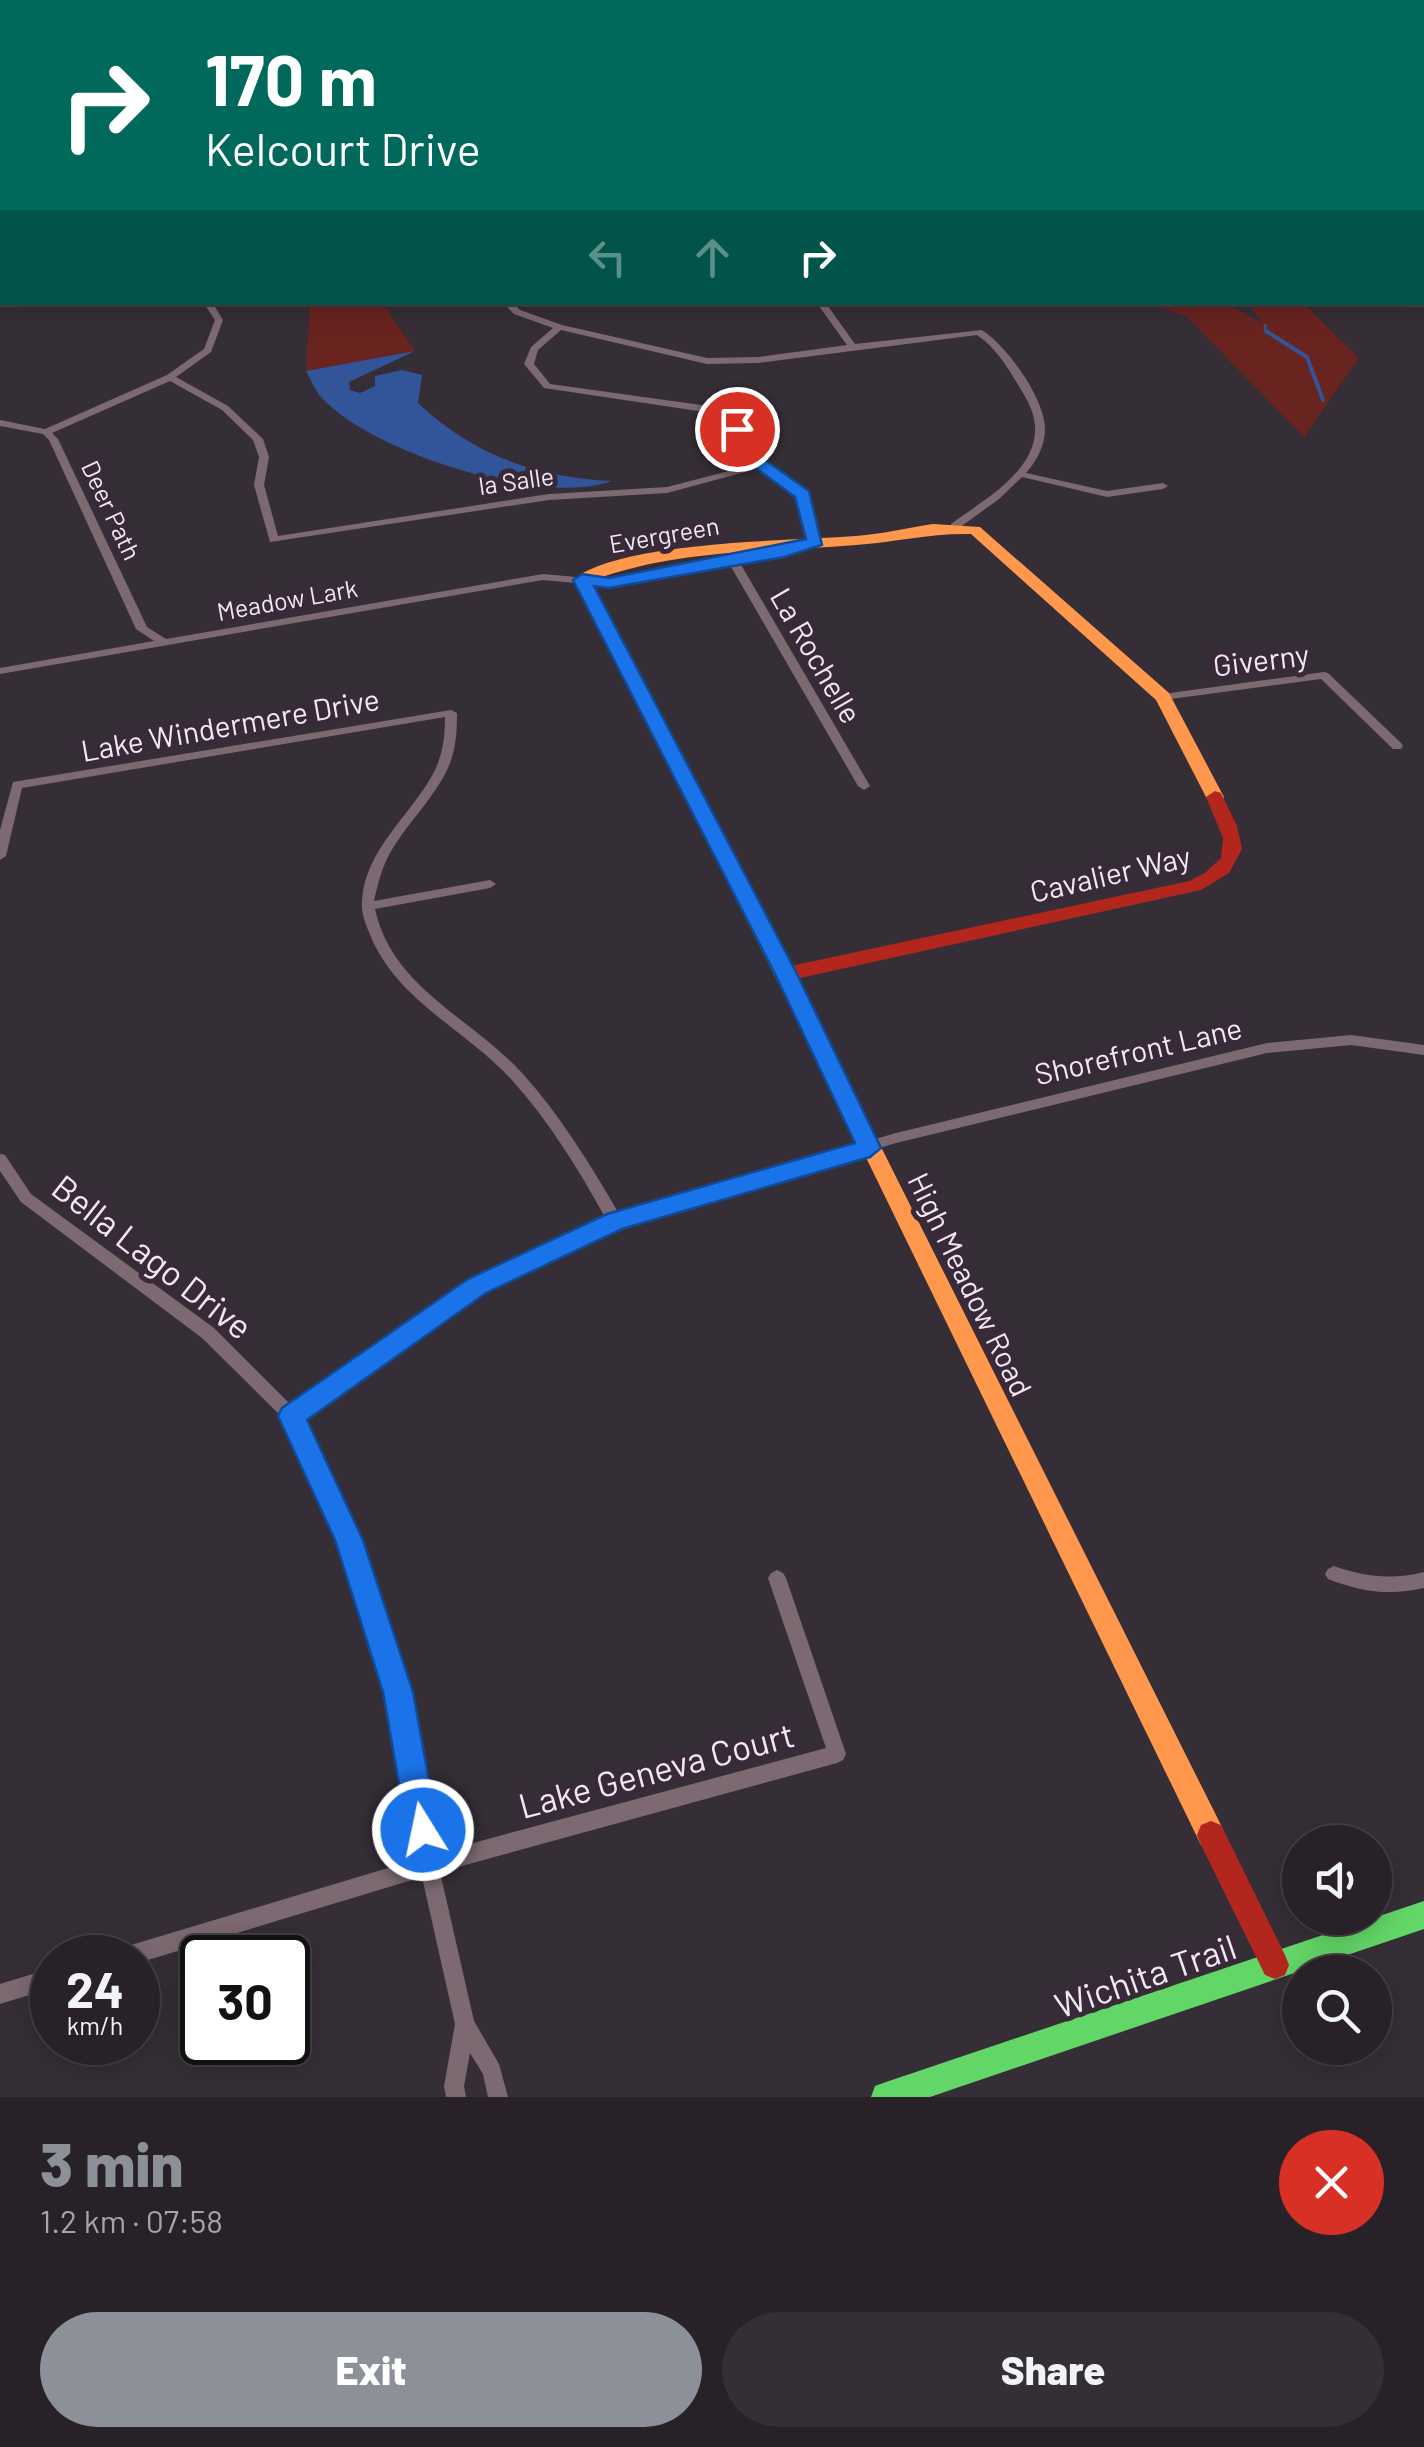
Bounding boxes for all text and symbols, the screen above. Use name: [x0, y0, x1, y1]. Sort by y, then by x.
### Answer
text: 170 m: [205, 36, 377, 120]
icon: right: [40, 40, 170, 170]
text: Kelcourt Drive: [205, 121, 481, 175]
icon: left: [580, 230, 635, 285]
icon: ahead: [685, 230, 740, 285]
icon: right: [790, 230, 845, 285]
pin: [695, 387, 780, 472]
icon: arrive: [710, 402, 765, 457]
street label: Deer Path: [76, 456, 148, 564]
street label: la Salle: [476, 460, 556, 500]
street label: Evergreen: [607, 510, 721, 558]
street label: Meadow Lark: [214, 572, 360, 626]
street label: La Rochelle: [764, 581, 870, 729]
street label: Giverny: [1211, 635, 1311, 683]
street label: Lake Windermere Drive: [78, 680, 382, 768]
street label: Cavalier Way: [1026, 837, 1194, 909]
street label: Shorefront Lane: [1031, 1009, 1245, 1091]
street label: Bella Lago Drive: [45, 1165, 261, 1347]
street label: High Meadow Road: [901, 1166, 1041, 1402]
street label: Lake Geneva Court: [514, 1712, 798, 1826]
position arrow: [371, 1778, 475, 1882]
map controls: [1282, 1825, 1392, 2065]
button: sound: [1282, 1825, 1392, 1935]
street label: Wichita Trail: [1049, 1924, 1241, 2026]
speed limit sign: 30: [180, 1935, 310, 2065]
button: search: [1282, 1955, 1392, 2065]
text: 24: [66, 1958, 124, 2018]
text: km/h: [67, 2010, 123, 2040]
text: 3 min: [40, 2127, 184, 2199]
button: close: [1279, 2130, 1384, 2235]
text: 1.2 km · 07:58: [40, 2201, 223, 2239]
button: Exit: [40, 2312, 702, 2427]
button: Share: [722, 2312, 1384, 2427]

